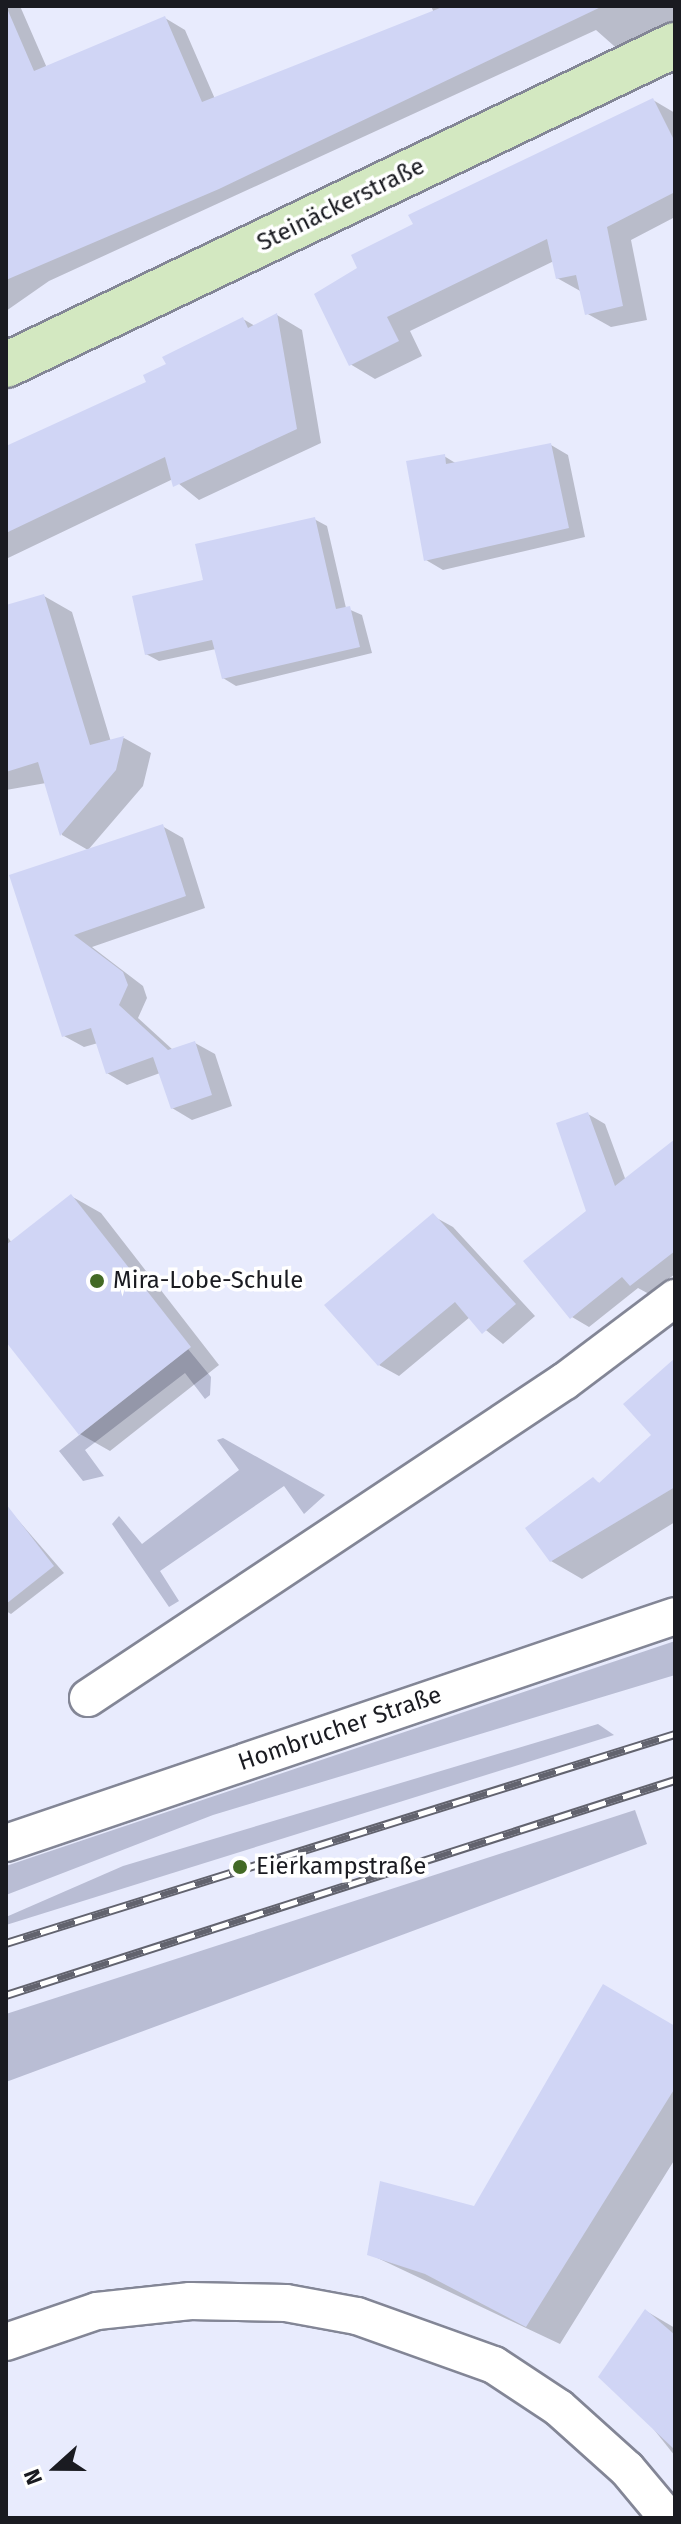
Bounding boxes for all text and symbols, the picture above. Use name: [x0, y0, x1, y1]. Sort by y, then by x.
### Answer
street label: Steinäckerstraße: [253, 152, 429, 258]
place label: Mira-Lobe-Schule: [113, 1267, 303, 1295]
marker: Mira-Lobe-Schule: [88, 1272, 106, 1290]
street label: Hombrucher Straße: [235, 1681, 445, 1777]
place label: Eierkampstraße: [256, 1853, 426, 1881]
marker: Eierkampstraße: [231, 1858, 249, 1876]
north arrow: [16, 2428, 96, 2508]
text: N: [18, 2465, 48, 2488]

